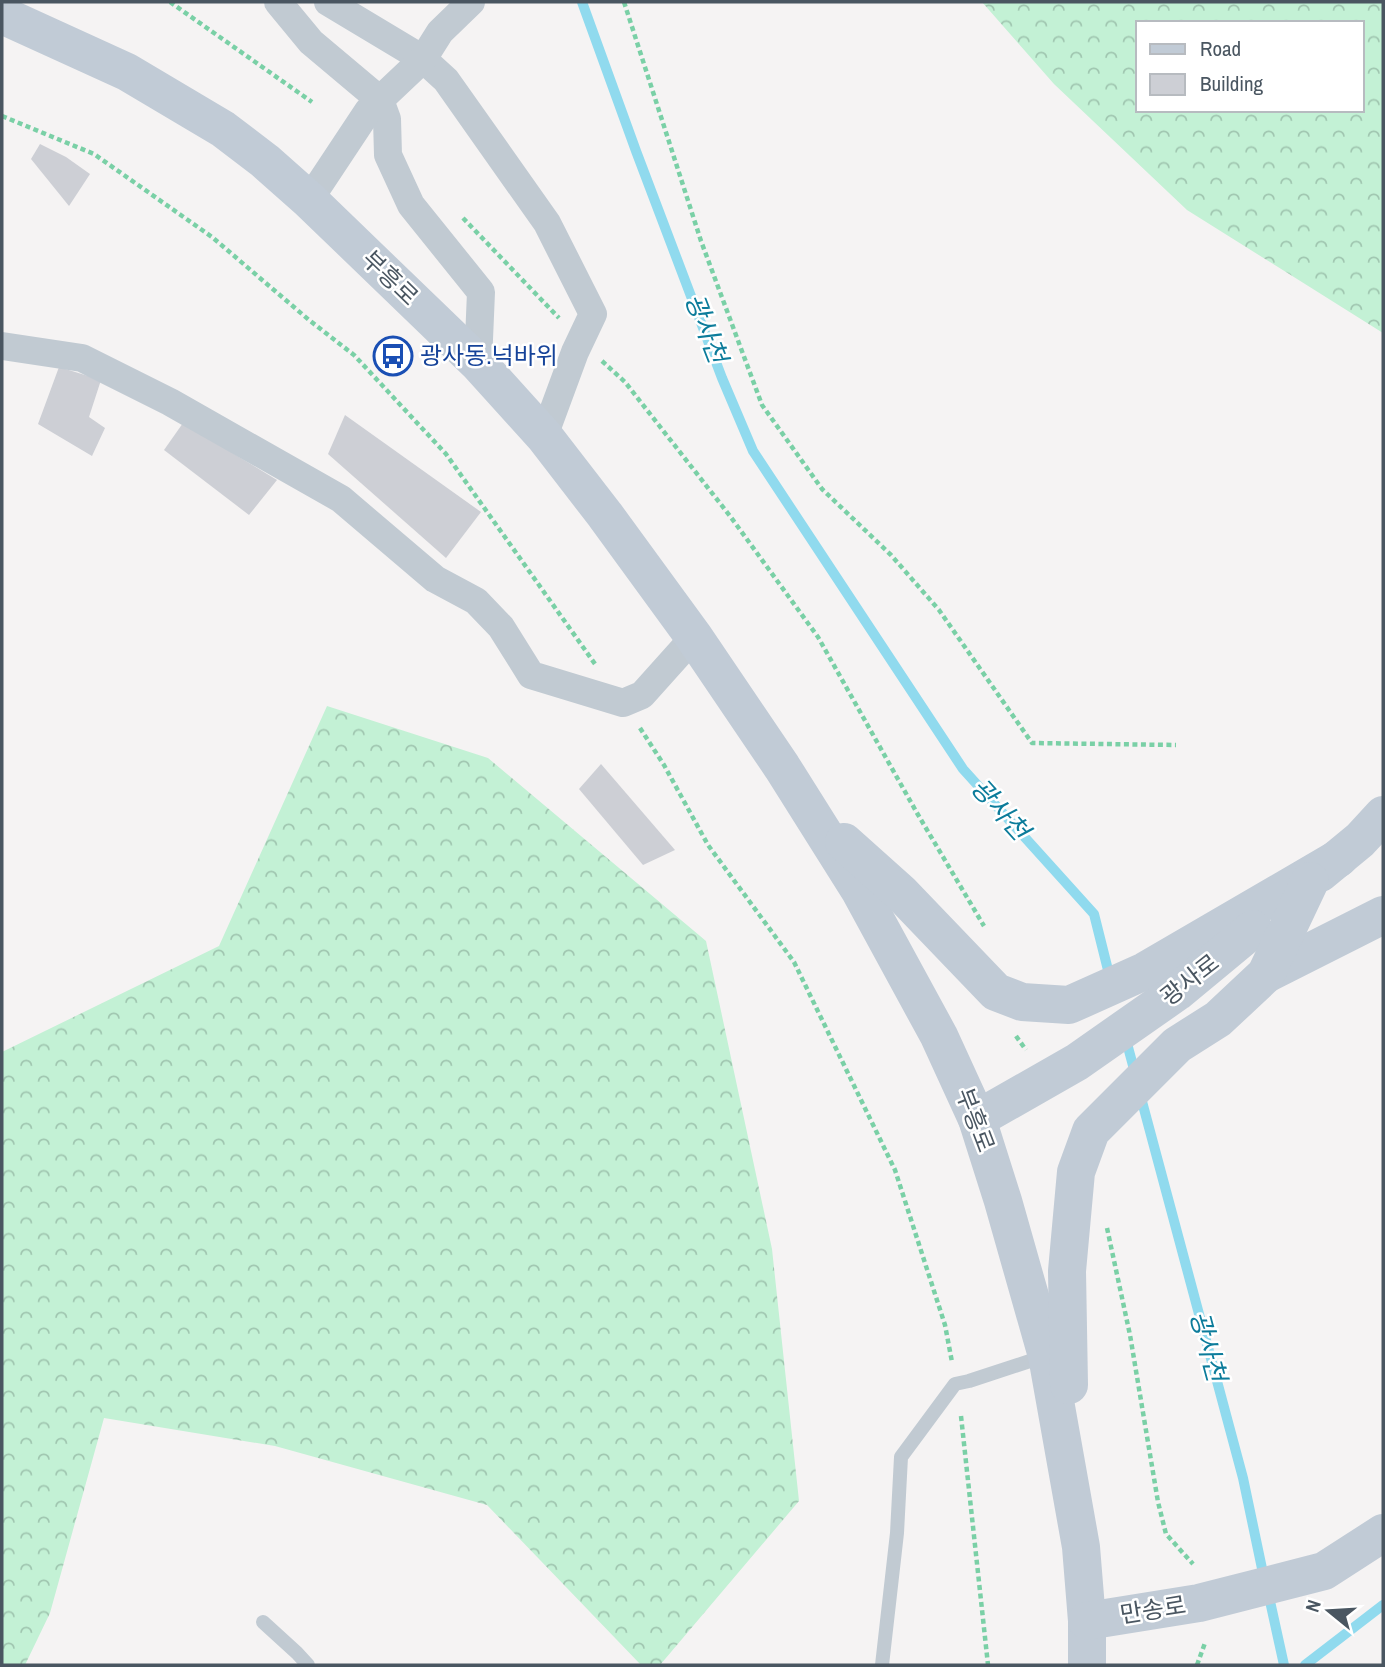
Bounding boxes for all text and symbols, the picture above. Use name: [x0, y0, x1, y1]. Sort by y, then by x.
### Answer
legend: [1136, 21, 1364, 112]
text: Road: [1200, 34, 1241, 63]
text: Building: [1200, 69, 1264, 98]
street label: 부흥로: [356, 243, 426, 312]
water label: 광사천: [677, 288, 737, 370]
bus stop icon: 광사동.넉바위: [372, 335, 414, 377]
place label: 광사동.넉바위: [420, 339, 558, 371]
water label: 광사천: [963, 770, 1039, 849]
street label: 광사로: [1153, 946, 1225, 1012]
street label: 부흥로: [949, 1083, 1003, 1156]
water label: 광사천: [1182, 1307, 1235, 1388]
north arrow: [1294, 1576, 1364, 1646]
street label: 만송로: [1118, 1588, 1188, 1630]
text: N: [1299, 1596, 1327, 1615]

